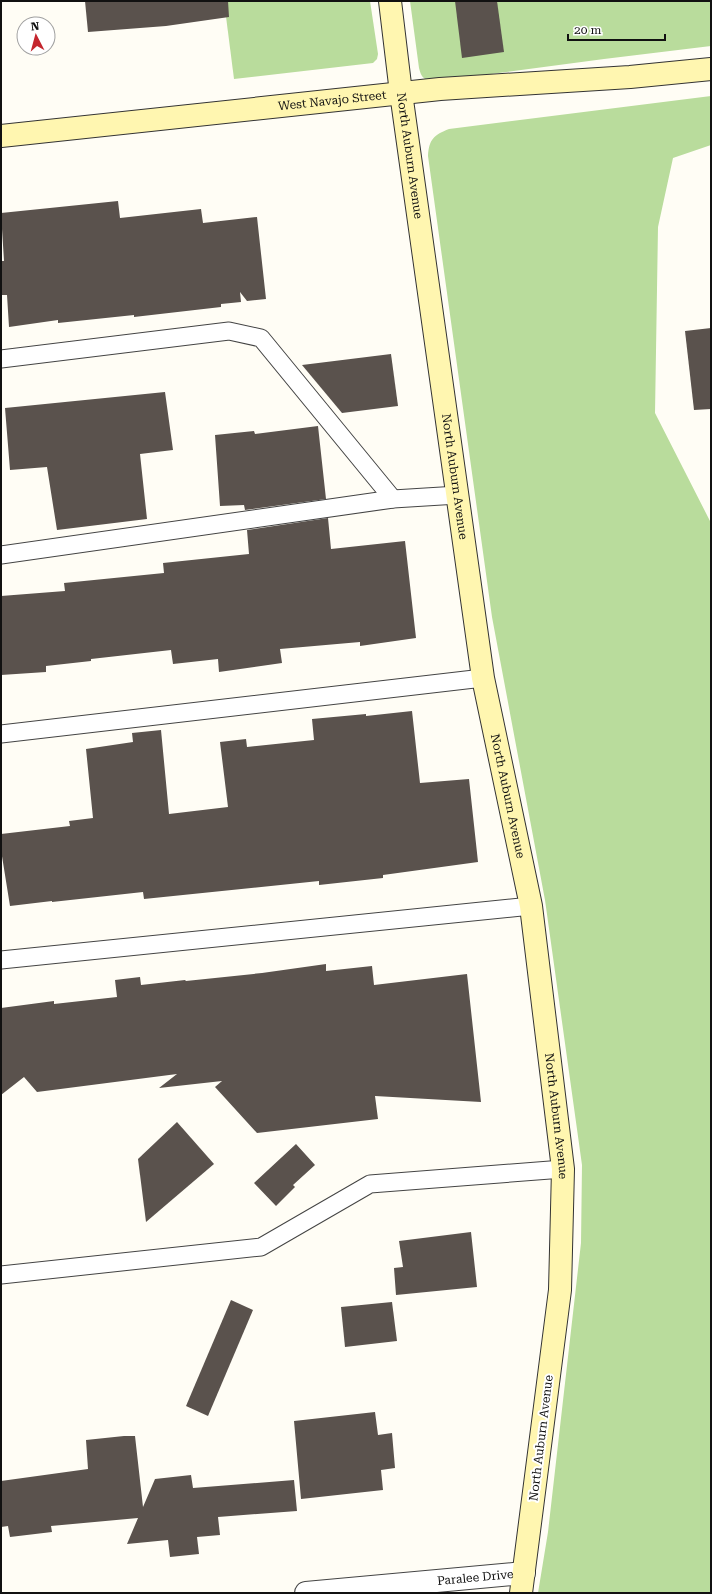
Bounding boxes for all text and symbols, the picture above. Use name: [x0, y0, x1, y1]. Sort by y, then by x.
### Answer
north arrow: [16, 16, 56, 56]
scale bar: [568, 16, 665, 42]
text: N: [30, 20, 40, 33]
text: 20 m: [574, 23, 601, 37]
street label: West Navajo Street: [277, 88, 387, 113]
street label: North Auburn Avenue: [394, 92, 426, 220]
street label: North Auburn Avenue: [439, 413, 471, 541]
street label: North Auburn Avenue: [488, 732, 528, 860]
street label: North Auburn Avenue: [542, 1052, 570, 1180]
street label: North Auburn Avenue: [526, 1374, 556, 1502]
street label: Paralee Drive: [436, 1567, 514, 1588]

